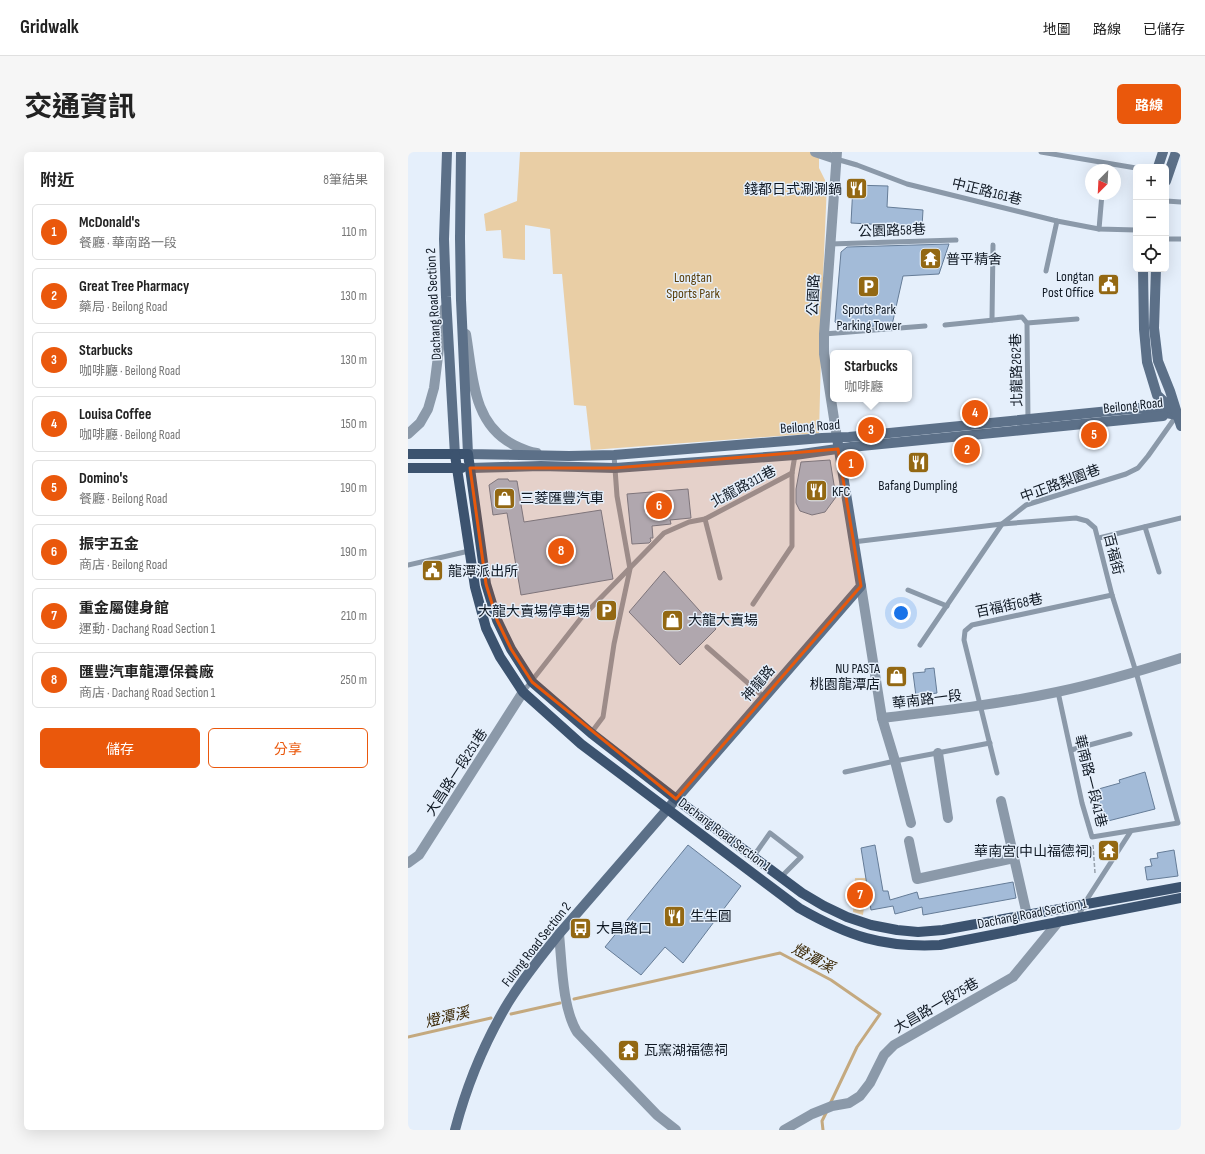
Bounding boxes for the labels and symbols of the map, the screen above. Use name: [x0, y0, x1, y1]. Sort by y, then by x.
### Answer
north arrow: [1085, 164, 1121, 200]
street label: 中正路161巷: [950, 175, 1024, 208]
restaurant icon: 錢都日式涮涮鍋: [844, 176, 870, 202]
place label: 錢都日式涮涮鍋: [744, 181, 842, 198]
street label: 公園路58巷: [858, 221, 926, 240]
temple icon: 普平精舍: [917, 246, 943, 272]
street label: Dachang Road Section 2: [422, 247, 445, 361]
place label: 普平精舍: [946, 251, 1002, 268]
place label: Longtan Post Office: [1042, 268, 1094, 301]
park label: Longtan Sports Park: [666, 269, 720, 302]
public building icon: Longtan Post Office: [1096, 271, 1122, 297]
street label: 公園路: [804, 274, 823, 316]
parking icon: Sports Park Parking Tower: [856, 274, 882, 300]
place label: Sports Park Parking Tower: [837, 301, 901, 334]
street label: 北龍路262巷: [1007, 333, 1026, 407]
street label: Beilong Road: [1102, 394, 1164, 417]
pin: 4: [962, 398, 988, 428]
pin: 3: [858, 415, 884, 445]
street label: Beilong Road: [780, 416, 841, 437]
pin: 5: [1081, 420, 1107, 450]
pin: 2: [954, 435, 980, 465]
pin: 1: [838, 449, 864, 479]
restaurant icon: Bafang Dumpling: [905, 450, 931, 476]
street label: 中正路梨園巷: [1018, 461, 1103, 506]
street label: 北龍路311巷: [708, 462, 779, 511]
place label: Bafang Dumpling: [878, 477, 958, 494]
restaurant icon: KFC: [803, 478, 829, 504]
place label: KFC: [832, 483, 851, 500]
shop icon: 三菱匯豐汽車: [492, 485, 518, 511]
place label: 三菱匯豐汽車: [520, 490, 604, 507]
pin: 6: [646, 491, 672, 521]
street label: 百福街: [1100, 532, 1127, 577]
pin: 8: [548, 536, 574, 566]
public building icon: 龍潭派出所: [420, 558, 446, 584]
place label: 龍潭派出所: [448, 563, 518, 580]
street label: 百福街68巷: [974, 590, 1044, 621]
parking icon: 大龍大賣場停車場: [593, 598, 619, 624]
place label: 大龍大賣場停車場: [478, 603, 590, 620]
your location: [891, 603, 911, 623]
shop icon: 大龍大賣場: [660, 607, 686, 633]
place label: 大龍大賣場: [688, 612, 758, 629]
place label: NU PASTA 桃園龍潭店: [810, 660, 881, 693]
street label: 神龍路: [738, 662, 779, 705]
shop icon: NU PASTA 桃園龍潭店: [883, 663, 909, 689]
street label: 華南路一段: [891, 687, 963, 712]
street label: 大昌路一段251巷: [422, 726, 491, 819]
street label: 華南路一段41巷: [1071, 733, 1110, 829]
street label: Dachang Road Section 1: [675, 794, 774, 875]
temple icon: 華南宮(中山福德祠): [1095, 838, 1121, 864]
place label: 華南宮(中山福德祠): [974, 843, 1092, 860]
pin: 7: [847, 880, 873, 910]
street label: Dachang Road Section 1: [976, 894, 1089, 932]
street label: Fulong Road Section 2: [498, 898, 575, 990]
restaurant icon: 生生圓: [661, 903, 687, 929]
place label: 生生圓: [690, 908, 732, 925]
bus stop icon: 大昌路口: [568, 915, 594, 941]
place label: 大昌路口: [596, 920, 652, 937]
water label: 燈潭溪: [788, 939, 839, 978]
street label: 大昌路一段75巷: [891, 974, 982, 1037]
water label: 燈潭溪: [423, 1003, 473, 1032]
temple icon: 瓦窯湖福德祠: [615, 1037, 641, 1063]
place label: 瓦窯湖福德祠: [644, 1042, 728, 1059]

